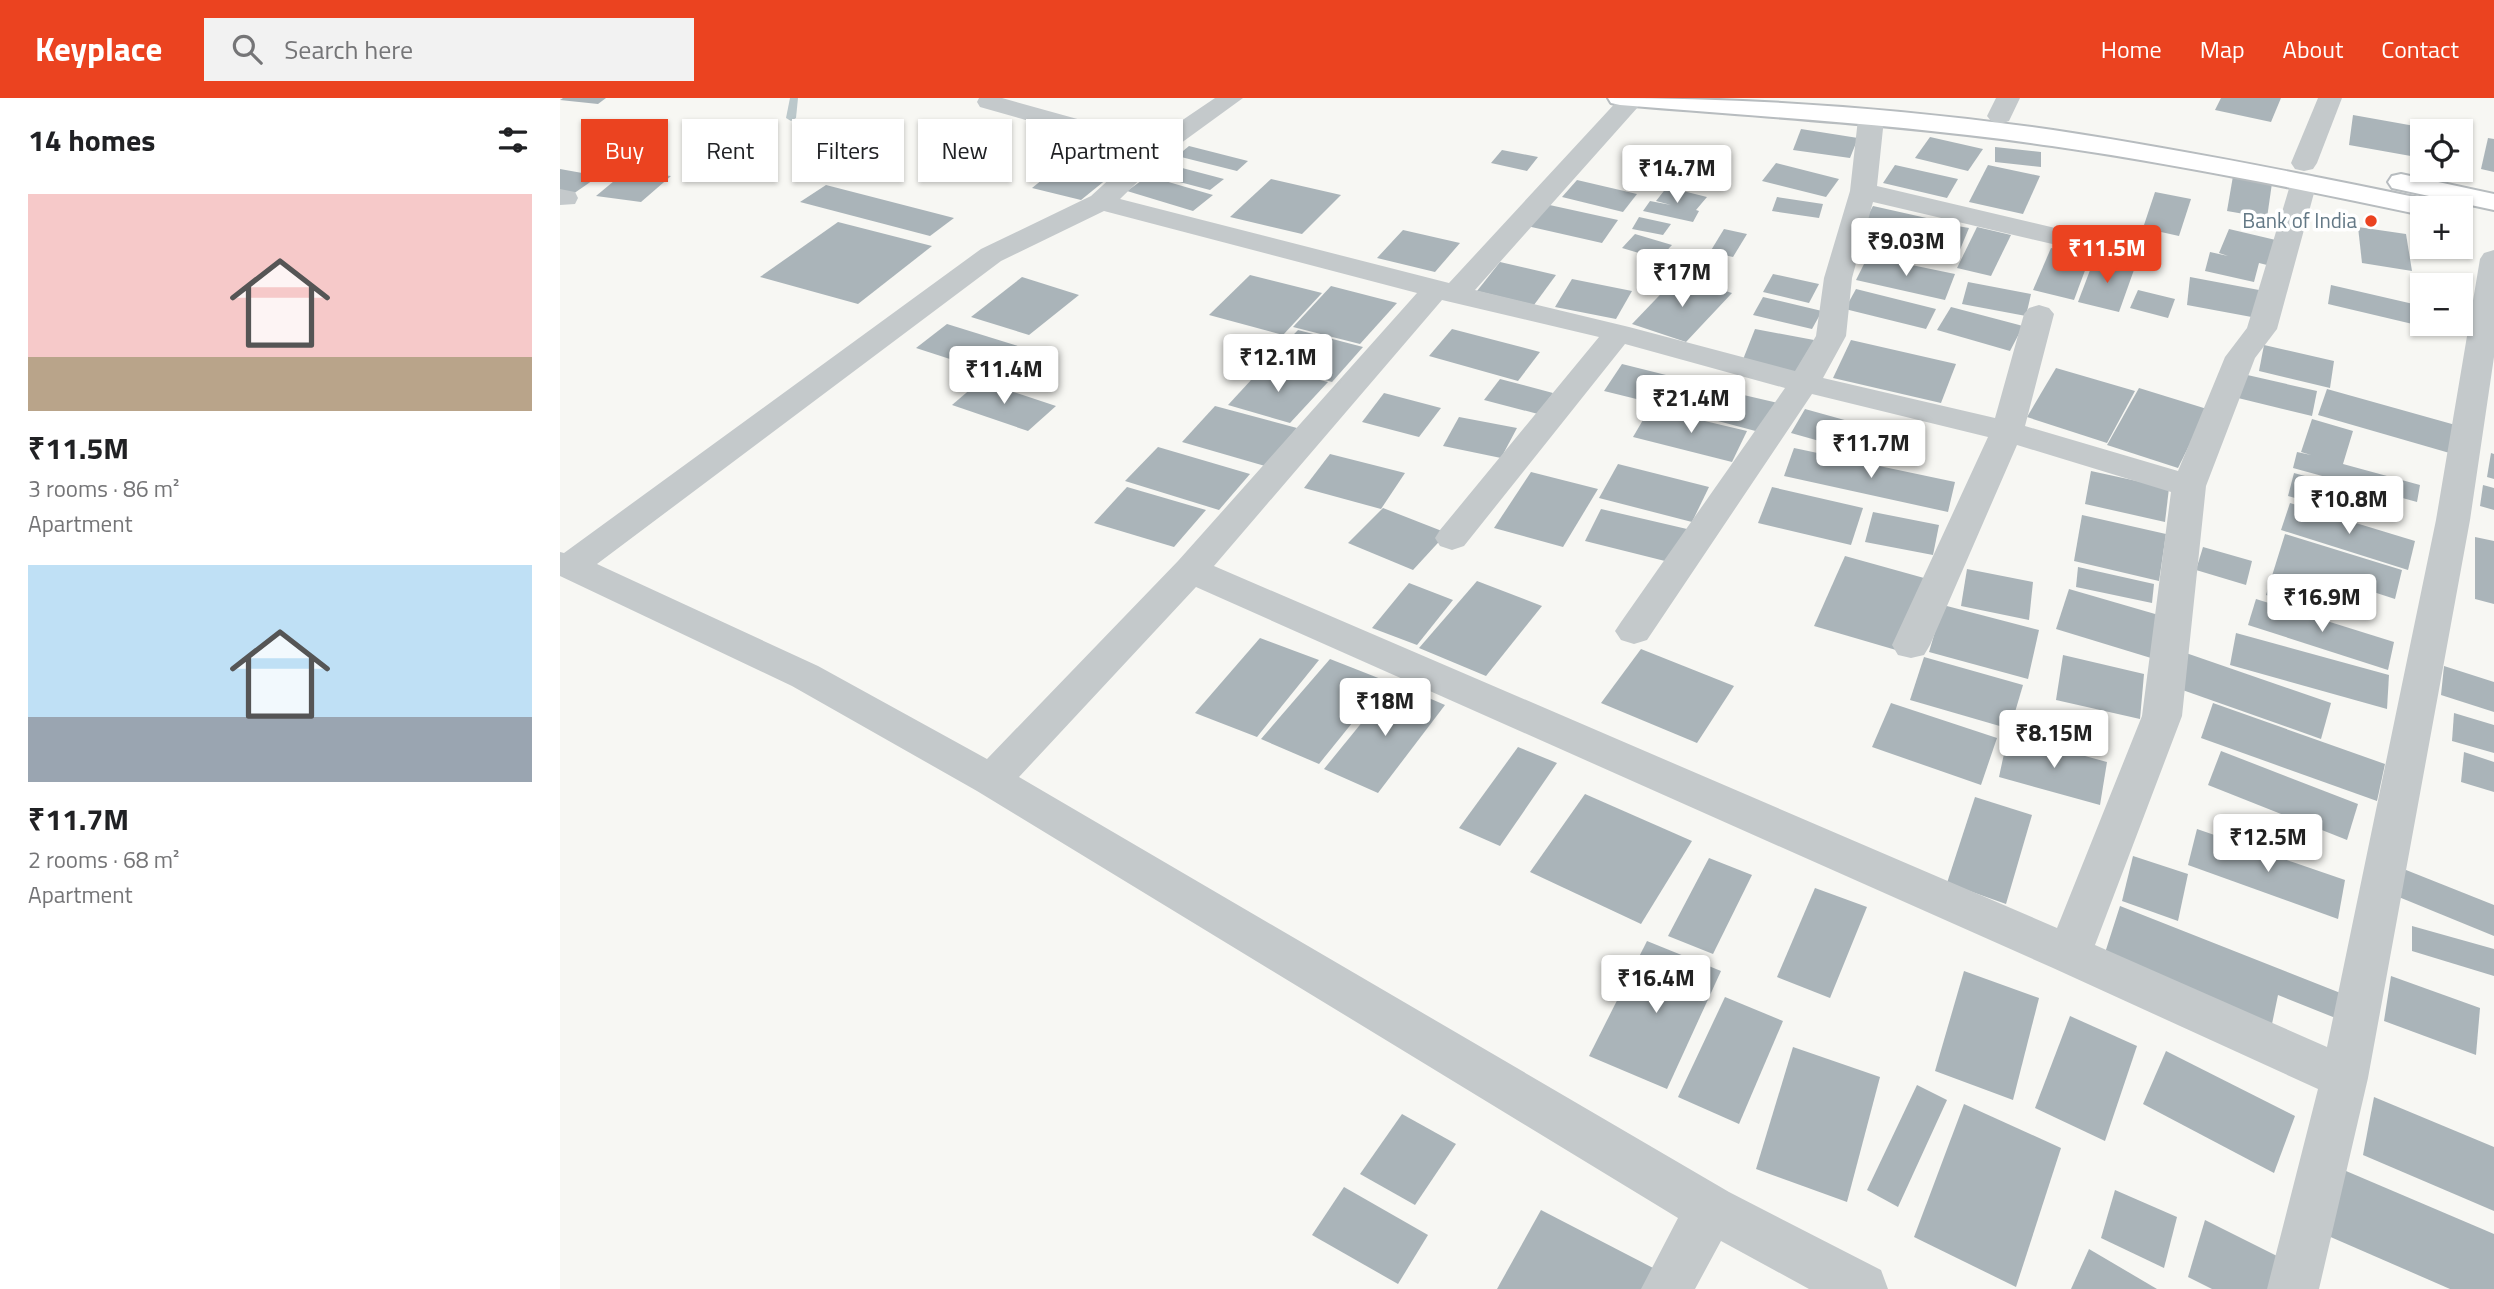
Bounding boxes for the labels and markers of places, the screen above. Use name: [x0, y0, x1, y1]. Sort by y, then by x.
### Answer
pin: ₹14.7M: [1620, 146, 1734, 205]
place label: Bank of India: [2242, 204, 2357, 236]
marker: Bank of India: [2363, 213, 2379, 229]
pin: ₹9.03M: [1849, 218, 1963, 278]
pin: ₹11.5M: [2050, 226, 2164, 285]
pin: ₹17M: [1641, 250, 1723, 309]
pin: ₹12.1M: [1221, 334, 1335, 394]
pin: ₹11.4M: [947, 346, 1061, 406]
pin: ₹21.4M: [1634, 376, 1748, 435]
pin: ₹11.7M: [1814, 420, 1928, 480]
pin: ₹10.8M: [2292, 476, 2406, 536]
pin: ₹16.9M: [2265, 574, 2379, 634]
pin: ₹18M: [1344, 678, 1426, 738]
pin: ₹8.15M: [1997, 710, 2111, 770]
pin: ₹12.5M: [2211, 814, 2325, 874]
pin: ₹16.4M: [1599, 956, 1713, 1015]

